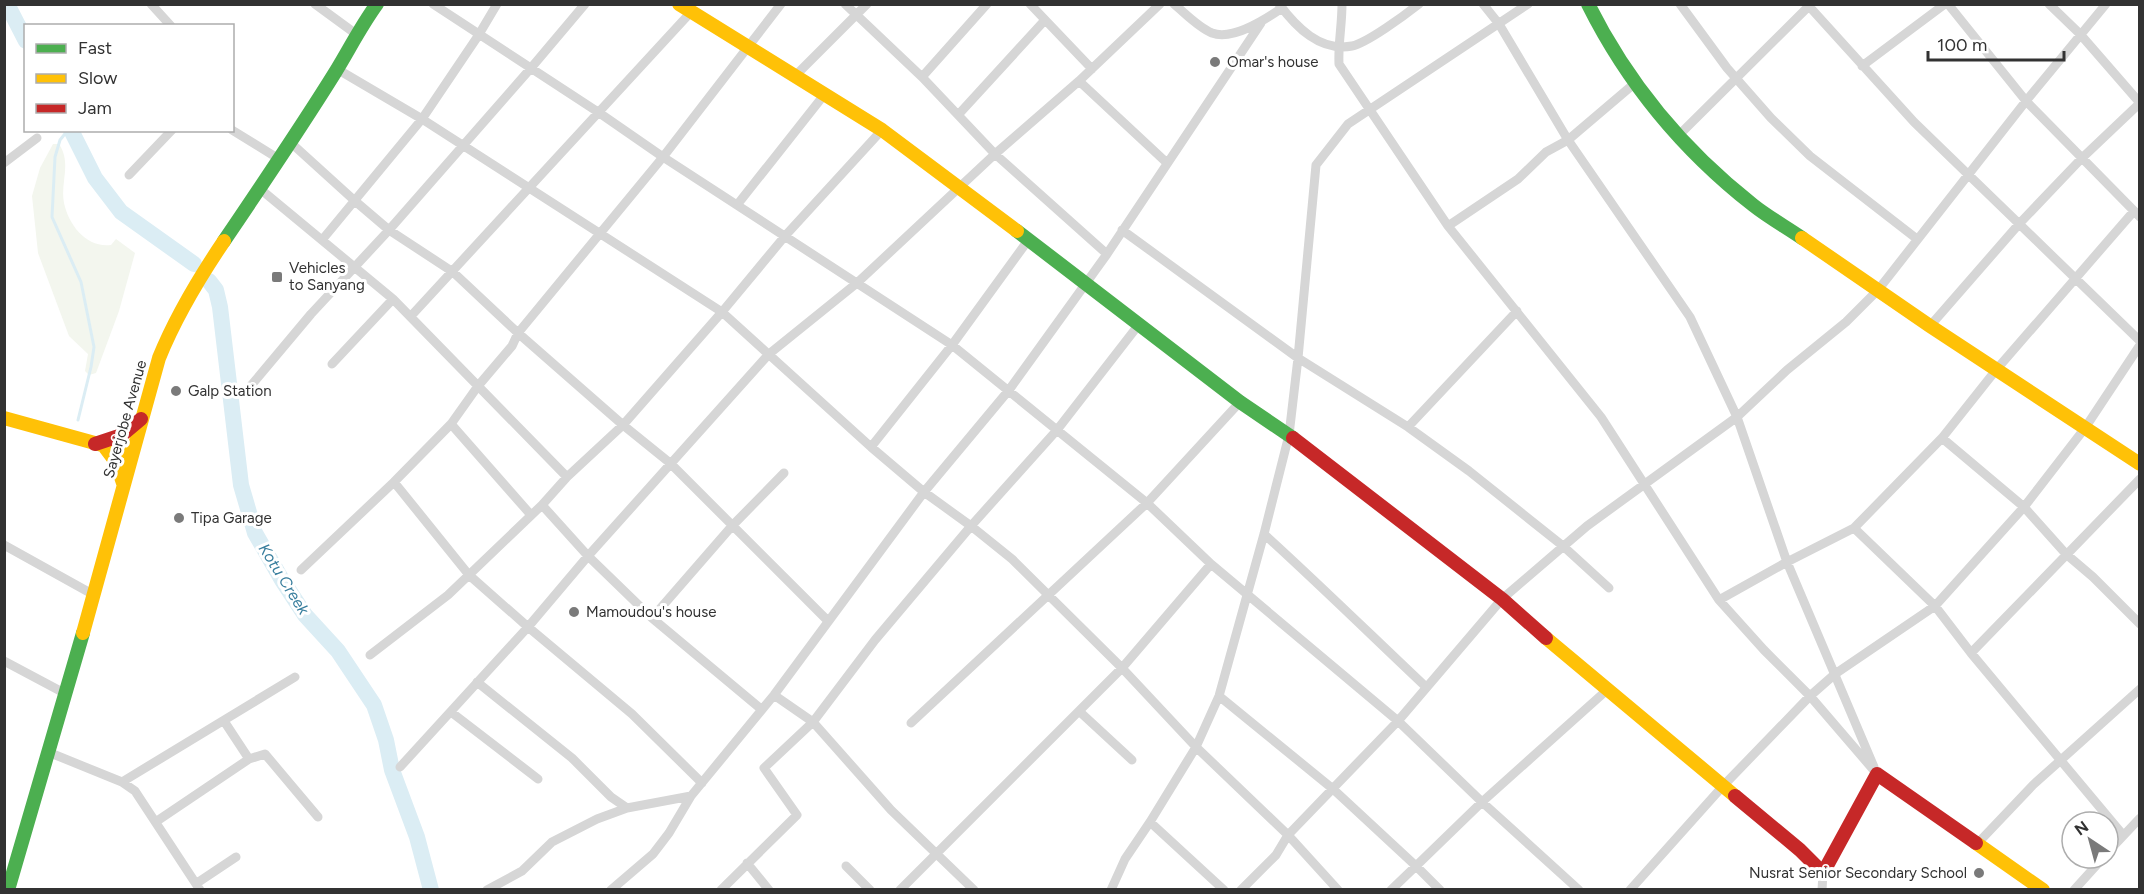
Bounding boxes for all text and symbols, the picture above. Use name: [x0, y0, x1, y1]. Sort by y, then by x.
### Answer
legend: [24, 24, 234, 132]
scale bar: [1928, 24, 2064, 62]
text: 100 m: [1937, 34, 1987, 56]
text: Fast: [78, 37, 112, 59]
place label: Omar's house: [1227, 53, 1318, 71]
marker: Omar's house: [1208, 55, 1222, 69]
text: Slow: [78, 67, 117, 89]
text: Jam: [78, 97, 112, 119]
place label: Vehicles to Sanyang: [289, 259, 365, 294]
marker: Vehicles to Sanyang: [270, 270, 284, 284]
street label: Sayerjobe Avenue: [100, 358, 150, 480]
place label: Galp Station: [188, 382, 272, 400]
marker: Galp Station: [169, 384, 183, 398]
place label: Tipa Garage: [191, 509, 272, 527]
marker: Tipa Garage: [172, 511, 186, 525]
water label: Kotu Creek: [255, 540, 314, 619]
place label: Mamoudou's house: [586, 603, 716, 621]
marker: Mamoudou's house: [567, 605, 581, 619]
north arrow: [2060, 810, 2120, 870]
text: N: [2071, 817, 2092, 840]
place label: Nusrat Senior Secondary School: [1749, 864, 1967, 882]
marker: Nusrat Senior Secondary School: [1972, 866, 1986, 880]

